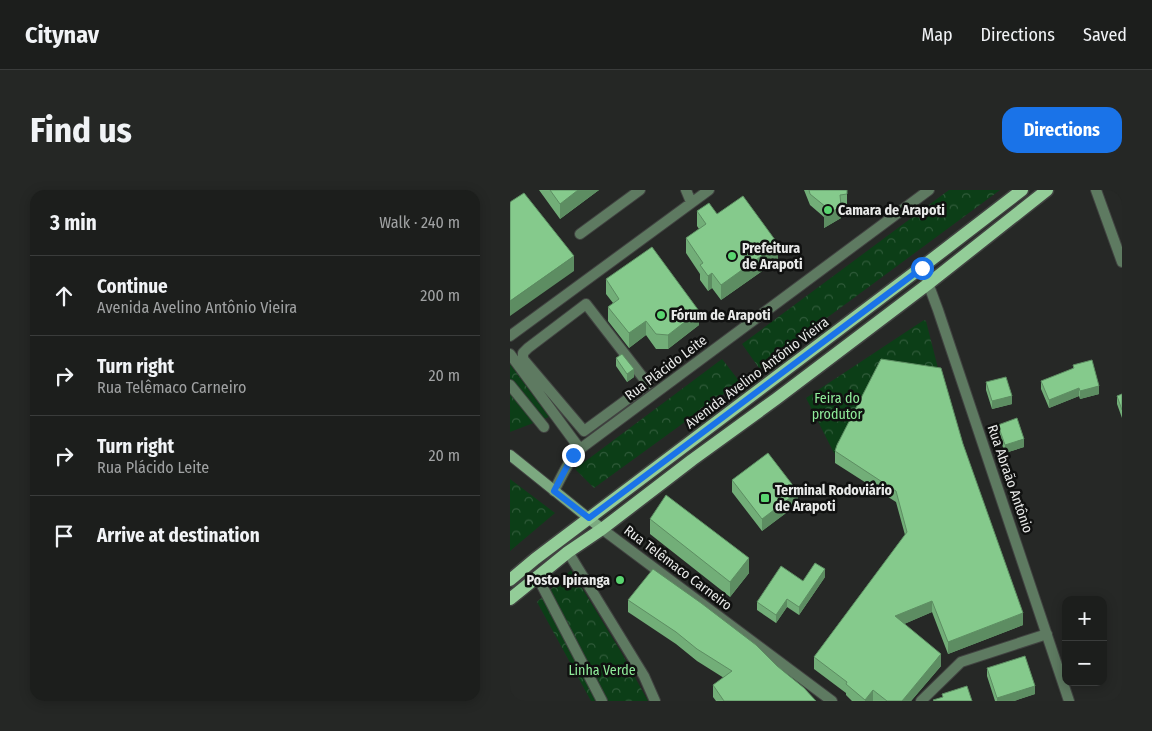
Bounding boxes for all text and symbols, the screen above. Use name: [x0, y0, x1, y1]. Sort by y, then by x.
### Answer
text: Citynav: [25, 21, 99, 49]
text: Map: [921, 24, 953, 46]
text: Directions: [981, 24, 1055, 46]
text: Saved: [1083, 24, 1127, 46]
button: Directions: [1002, 107, 1122, 153]
text: Find us: [30, 109, 132, 151]
place label: Camara de Arapoti: [838, 202, 945, 219]
marker: Camara de Arapoti: [822, 204, 834, 216]
text: 3 min: [50, 210, 97, 236]
text: Walk · 240 m: [379, 213, 460, 232]
place label: Prefeitura de Arapoti: [742, 240, 803, 273]
marker: Prefeitura de Arapoti: [726, 250, 738, 262]
route start: [911, 257, 934, 280]
text: Continue: [97, 275, 168, 298]
icon: ahead: [50, 282, 78, 310]
text: 200 m: [420, 286, 460, 305]
text: Avenida Avelino Antônio Vieira: [97, 298, 297, 317]
place label: Fórum de Arapoti: [671, 307, 771, 324]
marker: Fórum de Arapoti: [655, 309, 667, 321]
street label: Avenida Avelino Antônio Vieira: [682, 313, 832, 432]
street label: Rua Plácido Leite: [622, 332, 710, 404]
text: Turn right: [97, 355, 174, 378]
icon: right: [50, 362, 78, 390]
text: 20 m: [429, 366, 460, 385]
text: Rua Telêmaco Carneiro: [97, 378, 246, 397]
park label: Feira do produtor: [812, 390, 862, 423]
street label: Rua Abraão Antônio: [983, 423, 1037, 535]
text: Turn right: [97, 435, 174, 458]
icon: right: [50, 442, 78, 470]
route end: [562, 444, 585, 467]
text: 20 m: [429, 446, 460, 465]
text: Rua Plácido Leite: [97, 458, 209, 477]
place label: Terminal Rodoviário de Arapoti: [775, 482, 893, 515]
marker: Terminal Rodoviário de Arapoti: [759, 492, 771, 504]
icon: arrive: [50, 522, 78, 550]
street label: Rua Telêmaco Carneiro: [621, 522, 735, 614]
text: Arrive at destination: [97, 524, 260, 547]
place label: Posto Ipiranga: [527, 572, 610, 589]
marker: Posto Ipiranga: [614, 574, 626, 586]
map controls: [1062, 596, 1107, 686]
button: +: [1062, 596, 1107, 641]
button: −: [1062, 641, 1107, 686]
park label: Linha Verde: [568, 662, 636, 679]

